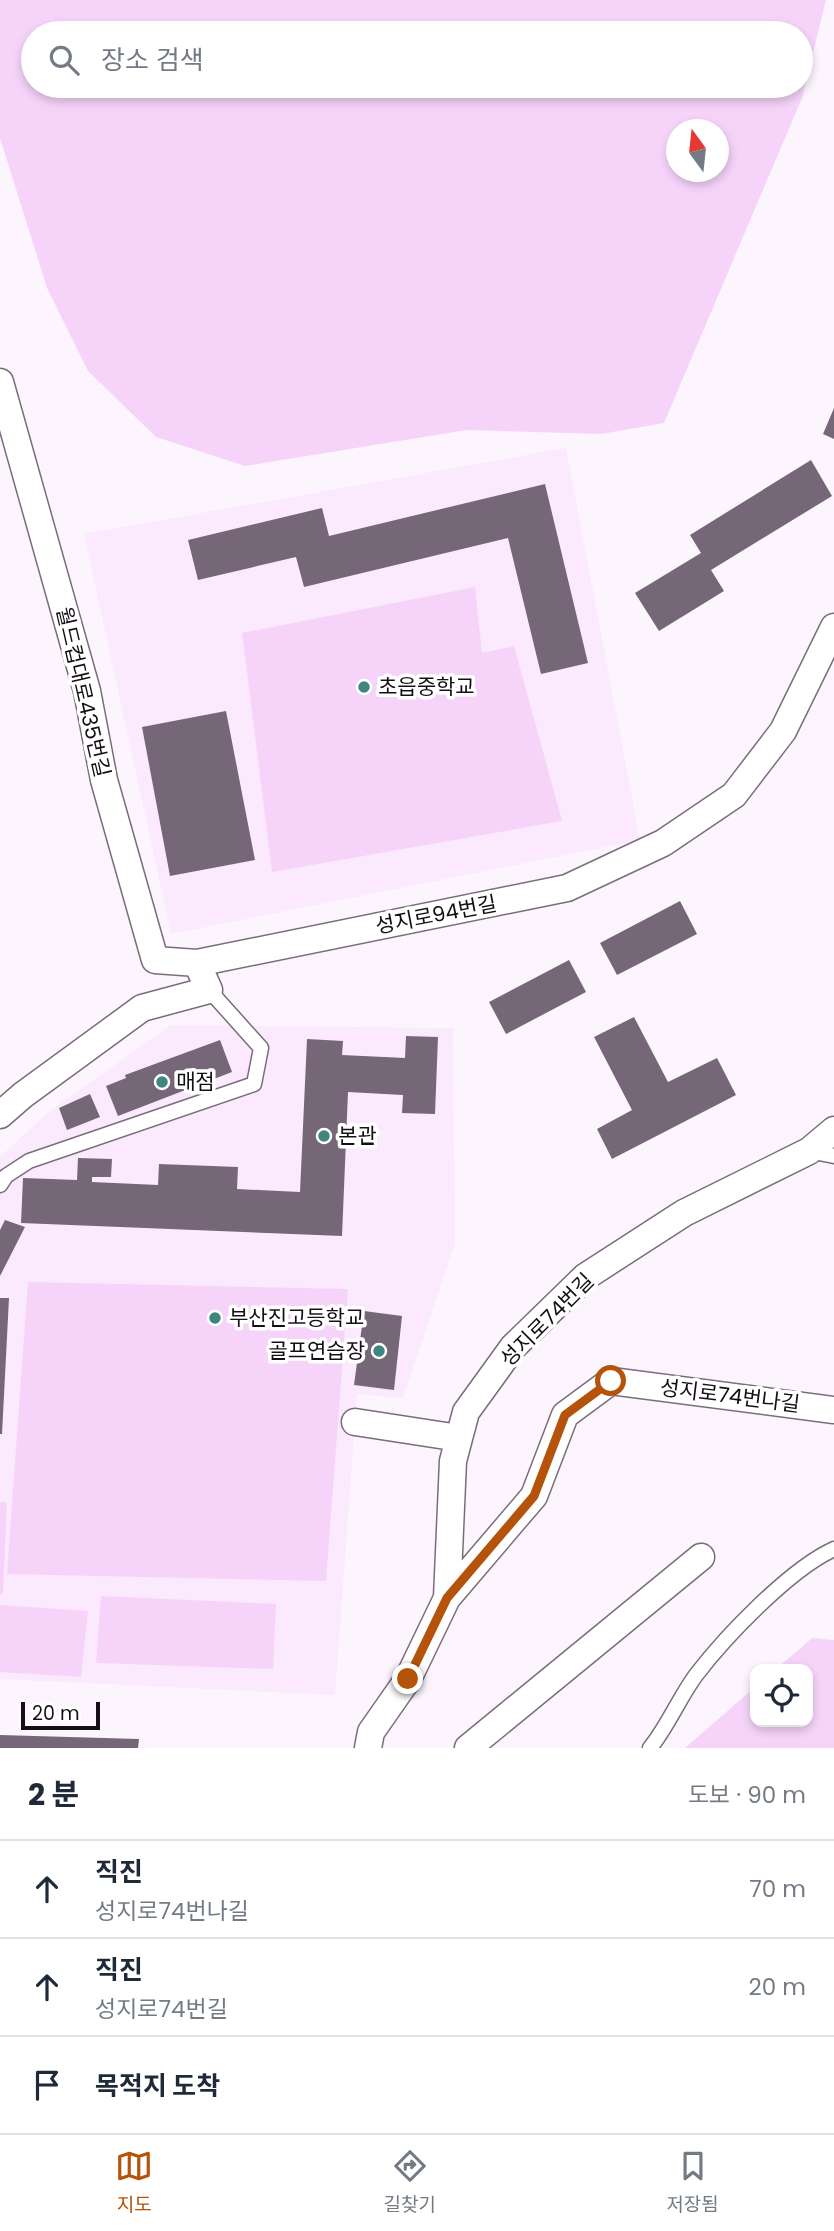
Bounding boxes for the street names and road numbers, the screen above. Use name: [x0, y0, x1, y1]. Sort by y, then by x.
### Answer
street label: 월드컵대로435번길: [50, 604, 117, 780]
street label: 성지로94번길: [373, 889, 499, 940]
street label: 성지로74번길: [494, 1267, 600, 1373]
street label: 성지로74번나길: [659, 1373, 802, 1418]

